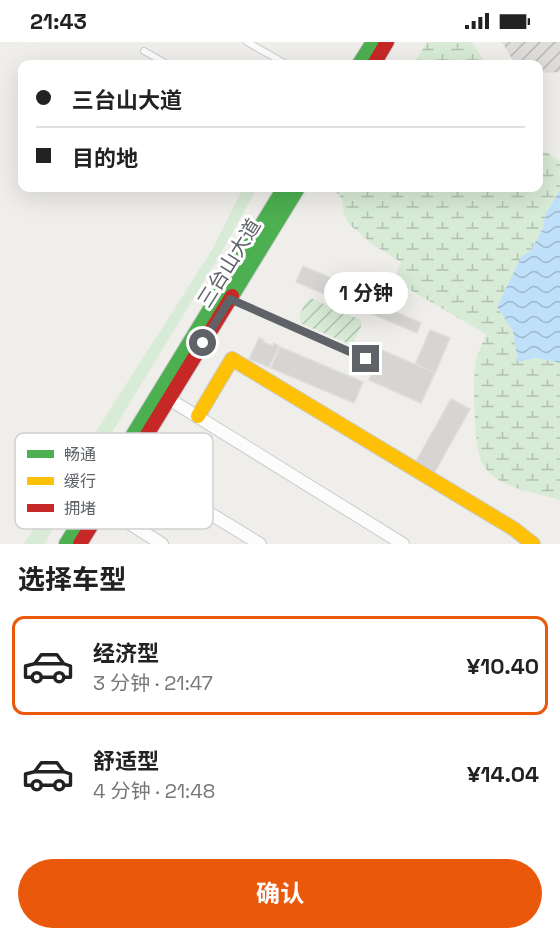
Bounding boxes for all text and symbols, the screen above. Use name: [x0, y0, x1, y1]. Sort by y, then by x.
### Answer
text: 21:43: [30, 7, 87, 35]
text: 三台山大道: [72, 86, 182, 114]
text: 目的地: [72, 144, 138, 172]
street label: 三台山大道: [191, 214, 267, 312]
callout: 1 分钟: [324, 272, 408, 314]
text: 1 分钟: [339, 280, 393, 306]
route start: [189, 329, 216, 356]
route end: [352, 345, 379, 372]
legend: [15, 433, 213, 529]
text: 畅通: [64, 444, 96, 465]
text: 缓行: [64, 471, 96, 492]
text: 拥堵: [64, 498, 96, 519]
text: 选择车型: [18, 562, 126, 597]
icon: car: [21, 639, 75, 693]
text: 经济型: [93, 639, 159, 667]
text: ¥10.40: [467, 652, 539, 680]
text: 3 分钟 · 21:47: [93, 670, 213, 696]
icon: car: [21, 747, 75, 801]
text: 舒适型: [93, 747, 159, 775]
text: ¥14.04: [467, 760, 539, 788]
text: 4 分钟 · 21:48: [93, 778, 215, 804]
button: 确认: [18, 859, 542, 928]

